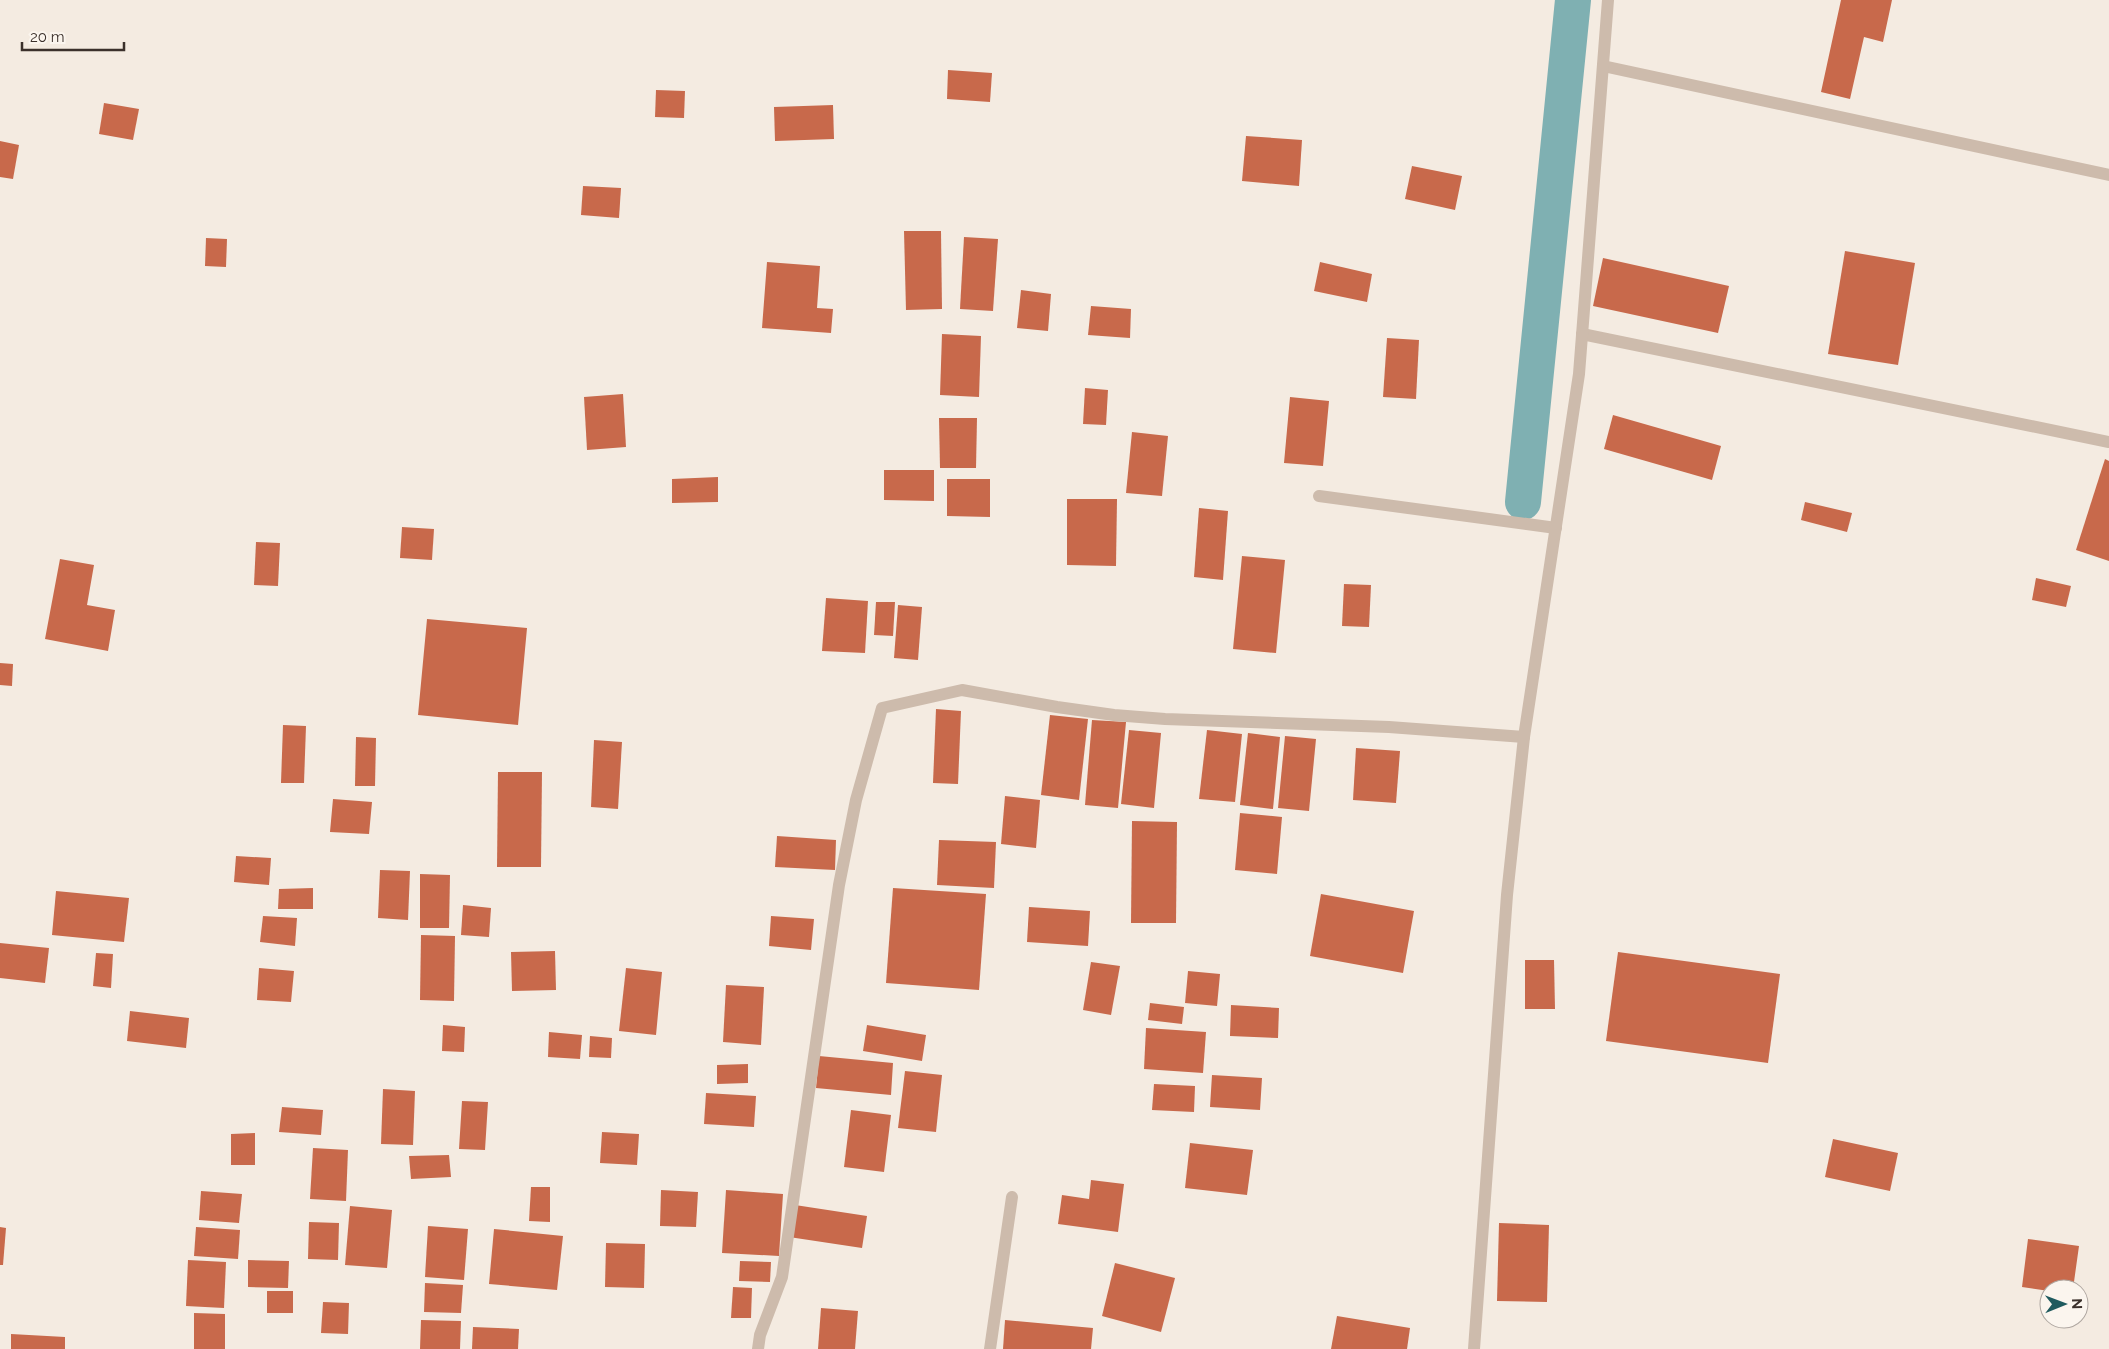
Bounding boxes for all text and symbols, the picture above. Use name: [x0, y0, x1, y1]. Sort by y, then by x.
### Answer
scale bar: [22, 20, 125, 52]
text: 20 m: [30, 28, 65, 46]
north arrow: [2039, 1279, 2089, 1329]
text: N: [2069, 1298, 2085, 1309]

